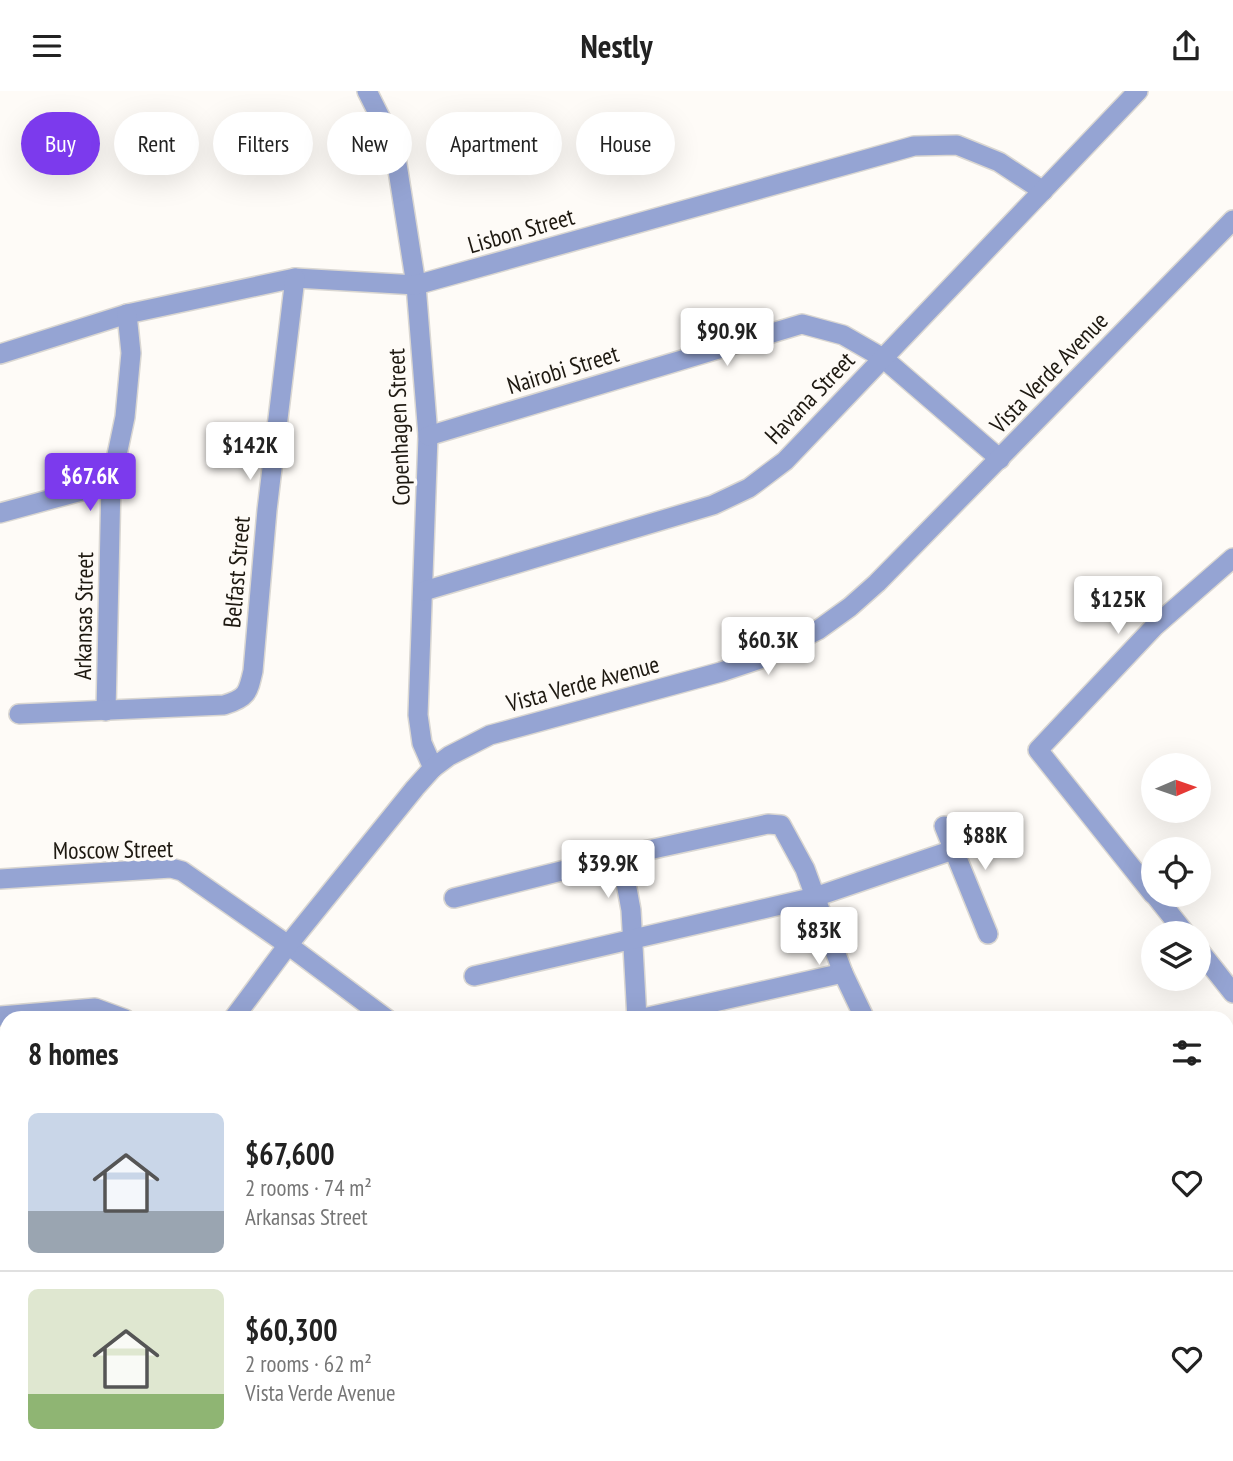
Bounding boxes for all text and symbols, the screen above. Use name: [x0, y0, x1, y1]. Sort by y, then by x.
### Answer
text: Nestly: [580, 25, 653, 67]
icon: menu: [28, 27, 66, 65]
icon: share: [1167, 27, 1205, 65]
chip: Buy: [21, 112, 100, 175]
chip: Rent: [114, 112, 199, 175]
chip: Filters: [213, 112, 313, 175]
chip: New: [327, 112, 412, 175]
chip: Apartment: [426, 112, 562, 175]
chip: House: [576, 112, 675, 175]
street label: Lisbon Street: [464, 200, 578, 260]
street label: Vista Verde Avenue: [982, 305, 1114, 441]
pin: $90.9K: [670, 309, 784, 368]
text: $90.9K: [697, 316, 757, 345]
street label: Nairobi Street: [503, 338, 623, 401]
street label: Havana Street: [758, 345, 861, 450]
street label: Copenhagen Street: [380, 347, 417, 506]
pin: $142K: [201, 423, 299, 482]
text: $142K: [222, 430, 278, 459]
pin: $67.6K: [33, 453, 147, 513]
text: $67.6K: [61, 461, 119, 490]
street label: Belfast Street: [216, 514, 257, 629]
street label: Arkansas Street: [67, 551, 100, 680]
pin: $125K: [1069, 577, 1167, 636]
text: $125K: [1090, 584, 1146, 613]
pin: $60.3K: [711, 617, 825, 677]
text: $60.3K: [738, 625, 798, 654]
street label: Vista Verde Avenue: [502, 648, 663, 719]
north arrow: [1141, 753, 1211, 823]
map controls: [1141, 753, 1211, 991]
pin: $88K: [944, 813, 1026, 872]
text: $88K: [963, 820, 1007, 849]
street label: Moscow Street: [52, 833, 174, 866]
button: locate: [1141, 837, 1211, 907]
pin: $39.9K: [551, 841, 665, 900]
text: $39.9K: [578, 848, 638, 877]
pin: $83K: [778, 907, 860, 967]
text: $83K: [797, 915, 841, 944]
button: layers: [1141, 921, 1211, 991]
text: 8 homes: [28, 1034, 119, 1073]
icon: filters: [1168, 1034, 1206, 1072]
text: $67,600: [245, 1134, 335, 1173]
icon: home: [84, 1141, 168, 1225]
icon: heart: [1168, 1164, 1206, 1202]
text: 2 rooms · 74 m²: [245, 1173, 372, 1202]
text: Arkansas Street: [245, 1202, 368, 1231]
text: $60,300: [245, 1310, 338, 1349]
icon: home: [84, 1317, 168, 1401]
icon: heart: [1168, 1340, 1206, 1378]
text: 2 rooms · 62 m²: [245, 1349, 372, 1378]
text: Vista Verde Avenue: [245, 1378, 395, 1407]

